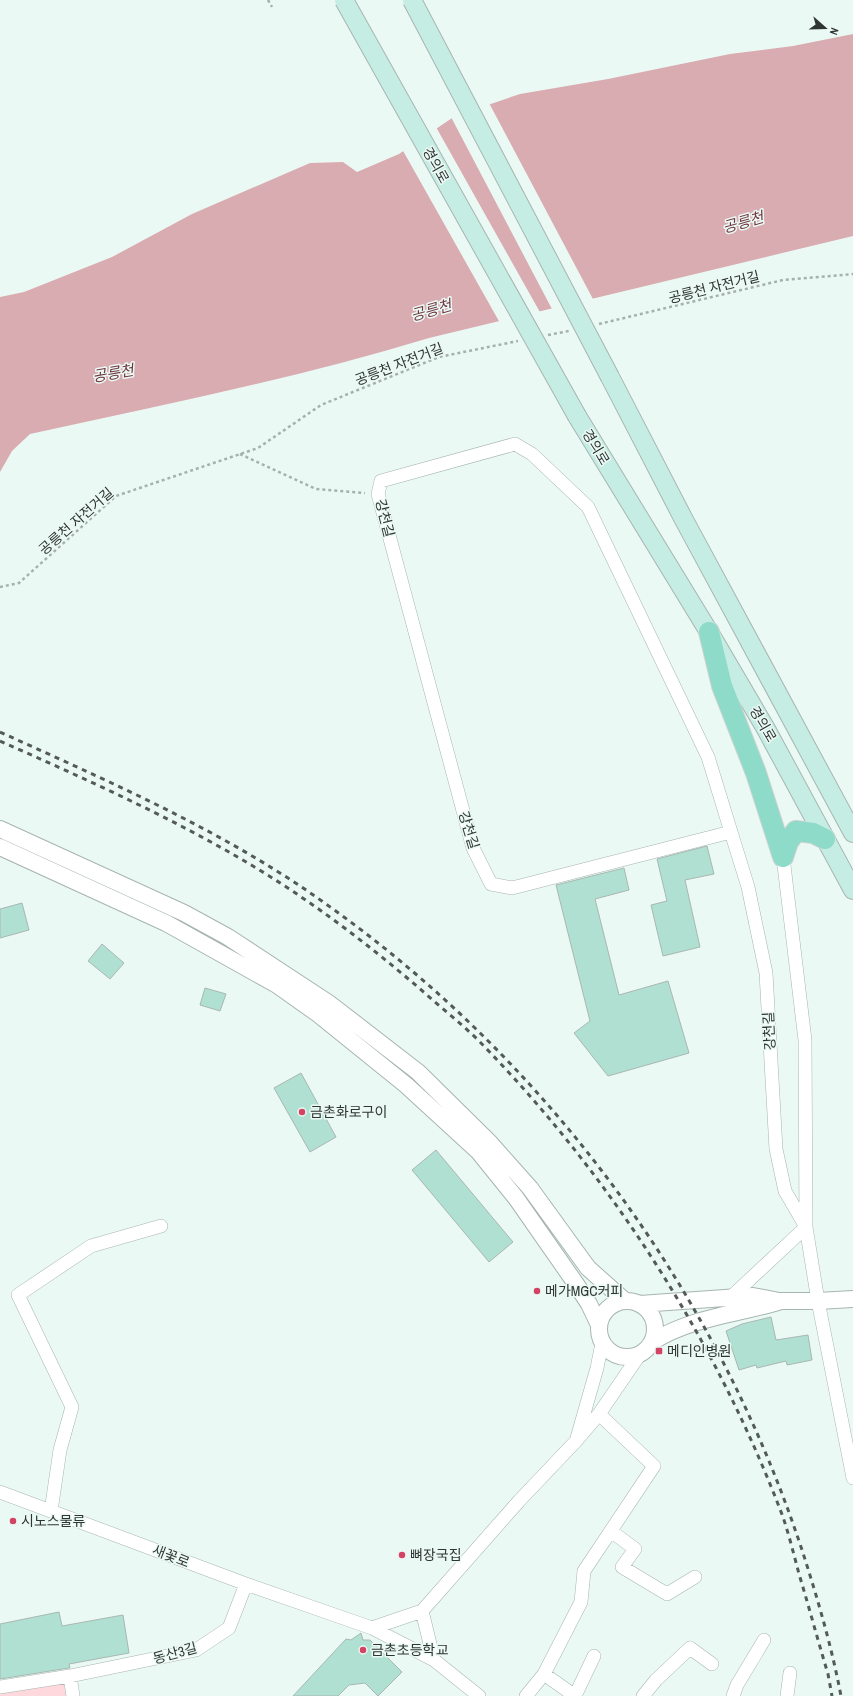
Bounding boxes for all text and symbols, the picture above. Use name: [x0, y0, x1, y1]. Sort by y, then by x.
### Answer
north arrow: [805, 8, 845, 48]
text: N: [827, 26, 842, 37]
street label: 경의로: [419, 144, 453, 186]
water label: 공릉천: [720, 206, 768, 238]
street label: 공릉천 자전거길: [667, 267, 761, 307]
water label: 공릉천: [408, 294, 456, 326]
street label: 공릉천 자전거길: [352, 339, 446, 389]
water label: 공릉천: [91, 359, 137, 387]
street label: 경의로: [578, 426, 614, 468]
street label: 공릉천 자전거길: [35, 484, 117, 558]
street label: 강천길: [372, 497, 398, 539]
street label: 경의로: [746, 703, 781, 745]
street label: 강천길: [455, 809, 483, 851]
street label: 강천길: [759, 1011, 779, 1051]
place label: 금촌화로구이: [310, 1103, 387, 1121]
marker: 금촌화로구이: [297, 1107, 307, 1117]
place label: 메가MGC커피: [545, 1282, 623, 1300]
marker: 메가MGC커피: [532, 1286, 542, 1296]
place label: 메디인병원: [667, 1342, 731, 1360]
marker: 메디인병원: [654, 1346, 664, 1356]
place label: 시노스물류: [21, 1512, 86, 1530]
marker: 시노스물류: [8, 1516, 18, 1526]
street label: 새꽃로: [150, 1541, 192, 1571]
place label: 뼈장국집: [410, 1546, 462, 1564]
marker: 뼈장국집: [397, 1550, 407, 1560]
street label: 동산3길: [151, 1638, 199, 1668]
place label: 금촌초등학교: [371, 1641, 448, 1659]
marker: 금촌초등학교: [358, 1645, 368, 1655]

